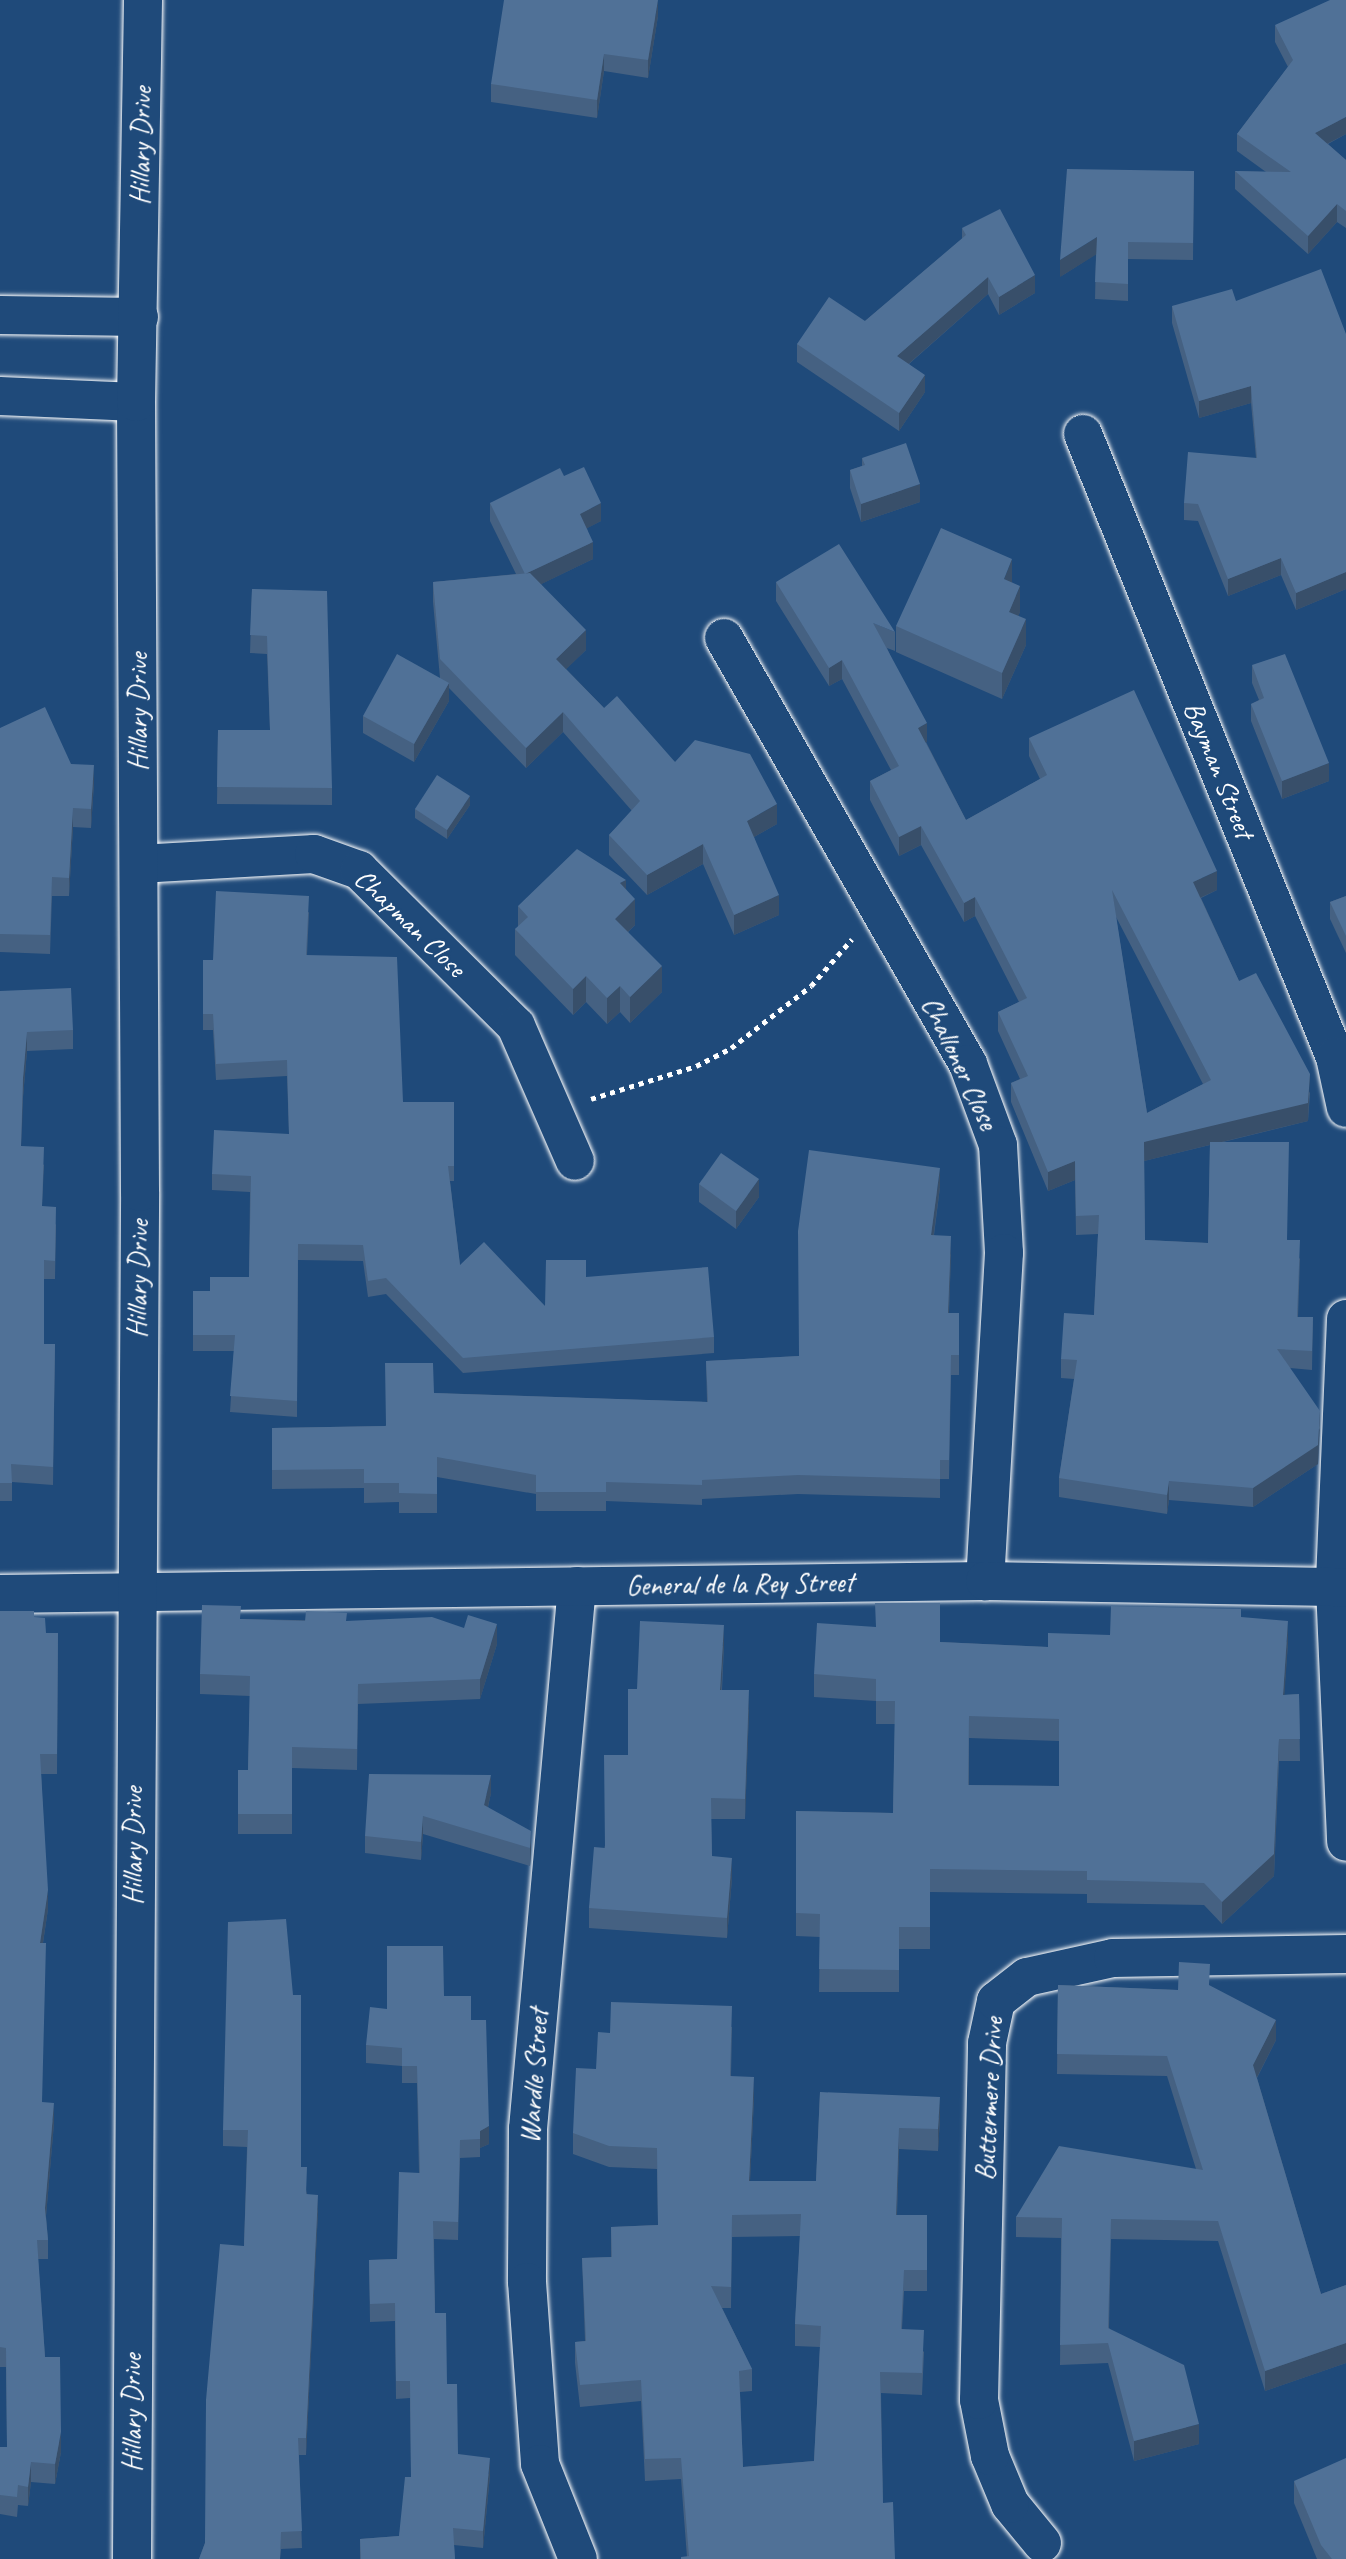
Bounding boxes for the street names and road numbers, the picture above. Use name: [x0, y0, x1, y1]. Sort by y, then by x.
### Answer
street label: Hillary Drive: [123, 86, 159, 206]
street label: Hillary Drive: [121, 653, 155, 771]
street label: Bayman Street: [1176, 697, 1262, 843]
street label: Chapman Close: [347, 862, 473, 984]
street label: Challoner Close: [915, 991, 1005, 1135]
street label: Hillary Drive: [120, 1219, 156, 1339]
street label: General de la Rey Street: [625, 1565, 855, 1603]
street label: Hillary Drive: [116, 1787, 150, 1905]
street label: Wardle Street: [513, 2007, 555, 2145]
street label: Buttermere Drive: [968, 2016, 1010, 2182]
street label: Hillary Drive: [115, 2354, 149, 2472]

